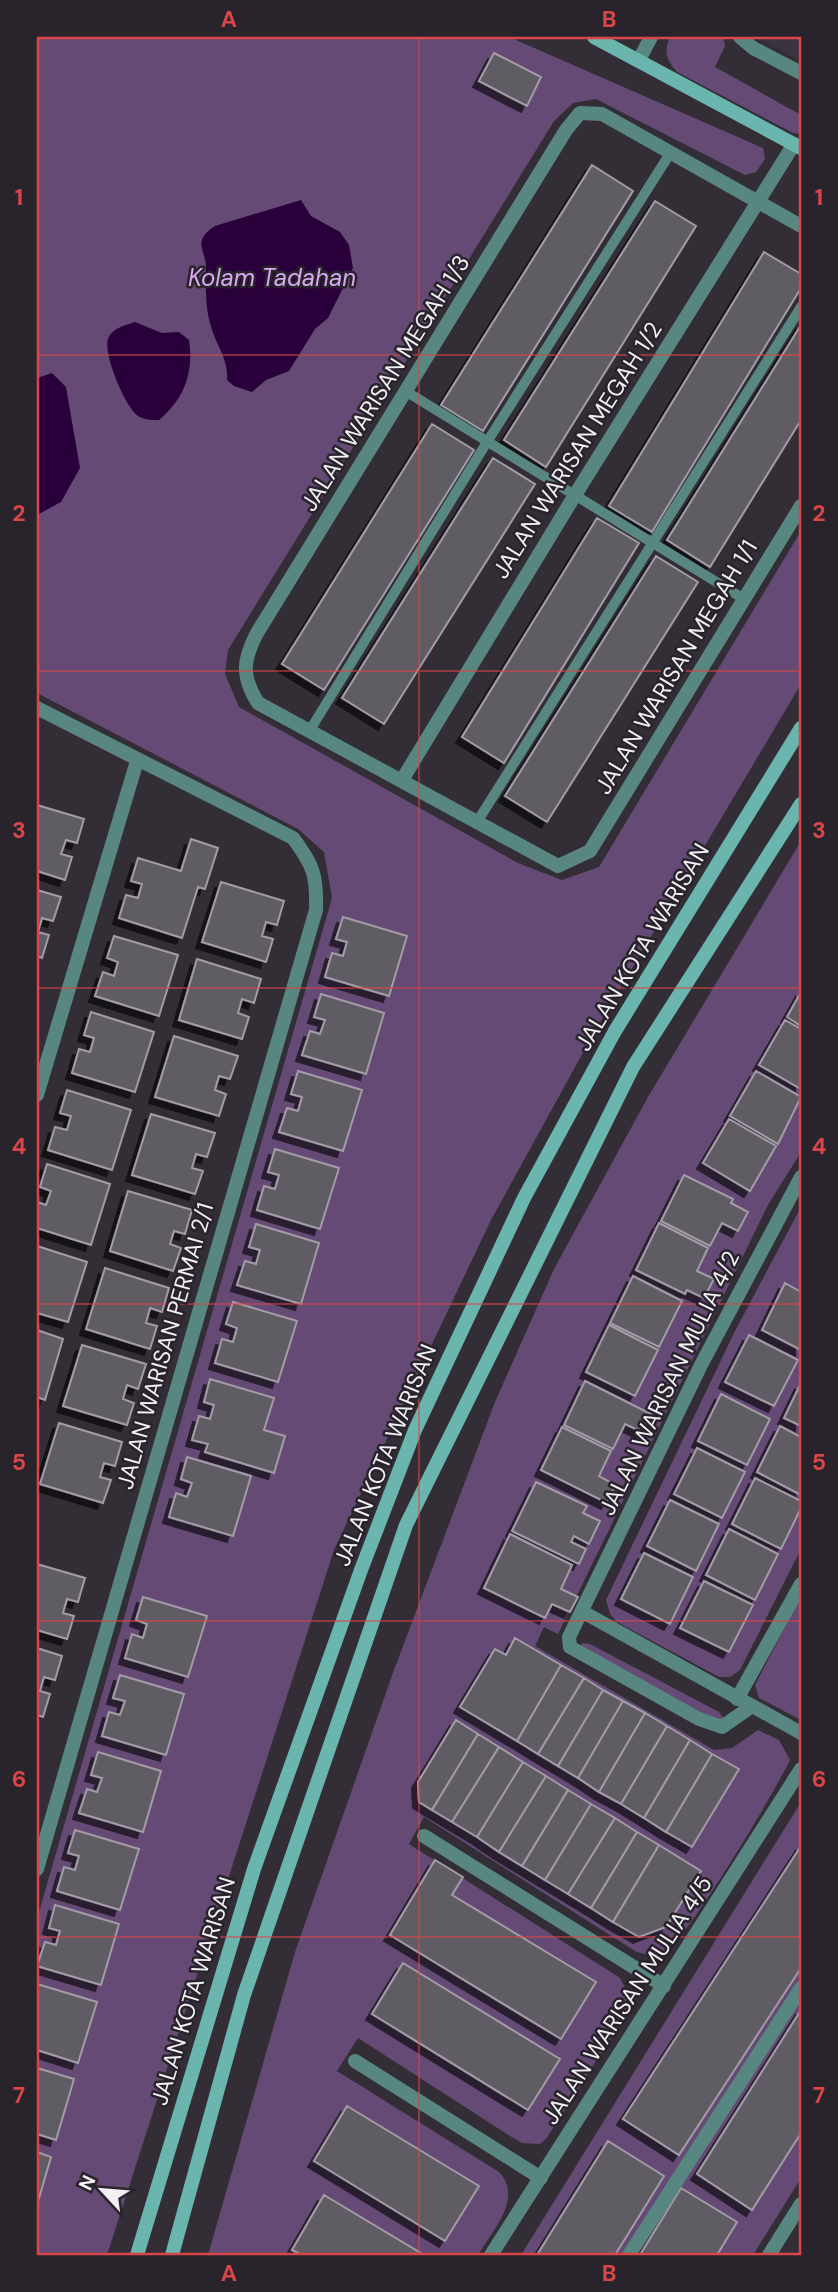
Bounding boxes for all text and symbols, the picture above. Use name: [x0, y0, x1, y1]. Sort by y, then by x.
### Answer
text: A: [221, 4, 237, 34]
text: B: [602, 4, 616, 34]
text: 1: [15, 182, 23, 212]
text: 1: [815, 182, 823, 212]
street label: JALAN WARISAN MEGAH 1/3: [294, 249, 476, 517]
water label: Kolam Tadahan: [188, 262, 356, 293]
street label: JALAN WARISAN MEGAH 1/2: [485, 316, 669, 584]
text: 2: [12, 498, 26, 528]
text: 2: [812, 498, 826, 528]
street label: JALAN WARISAN MEGAH 1/1: [588, 534, 764, 800]
text: 3: [12, 815, 26, 845]
text: 3: [812, 815, 826, 845]
street label: JALAN KOTA WARISAN: [568, 838, 716, 1056]
text: 4: [12, 1131, 27, 1161]
text: 4: [812, 1131, 827, 1161]
street label: JALAN WARISAN PERMAI 2/1: [110, 1199, 220, 1493]
street label: JALAN WARISAN MULIA 4/2: [592, 1246, 746, 1520]
street label: JALAN KOTA WARISAN: [327, 1340, 443, 1570]
text: 5: [12, 1447, 26, 1477]
text: 5: [812, 1447, 826, 1477]
text: 6: [12, 1764, 26, 1794]
text: 6: [812, 1764, 826, 1794]
street label: JALAN WARISAN MULIA 4/5: [535, 1870, 719, 2130]
street label: JALAN KOTA WARISAN: [144, 1873, 242, 2109]
text: 7: [13, 2080, 25, 2110]
text: 7: [813, 2080, 825, 2110]
north arrow: [66, 2156, 136, 2226]
text: N: [73, 2171, 101, 2194]
text: A: [221, 2258, 237, 2288]
text: B: [602, 2258, 616, 2288]

